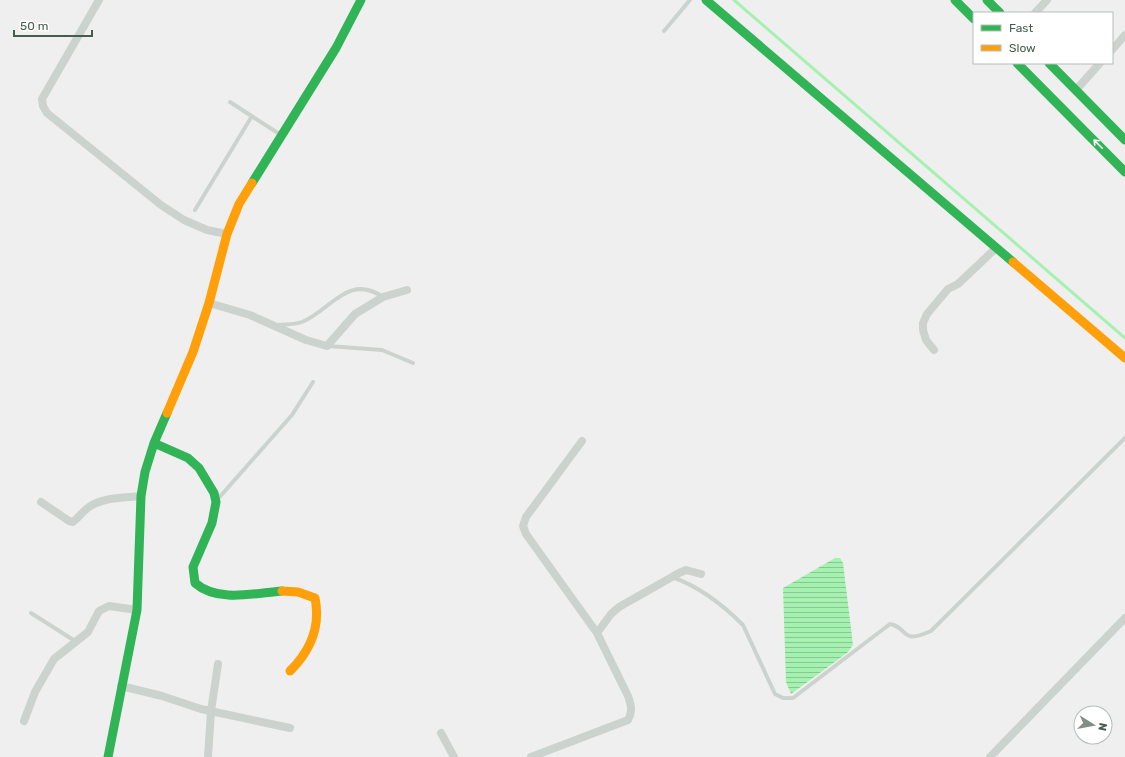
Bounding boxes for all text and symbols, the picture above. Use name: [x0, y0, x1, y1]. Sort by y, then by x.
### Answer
scale bar: [14, 12, 92, 38]
legend: [973, 12, 1113, 64]
text: 50 m: [20, 19, 48, 33]
text: Fast: [1009, 21, 1033, 35]
text: Slow: [1009, 41, 1036, 55]
one-way arrow: [1093, 140, 1103, 149]
north arrow: [1073, 705, 1113, 745]
text: N: [1095, 722, 1109, 732]

